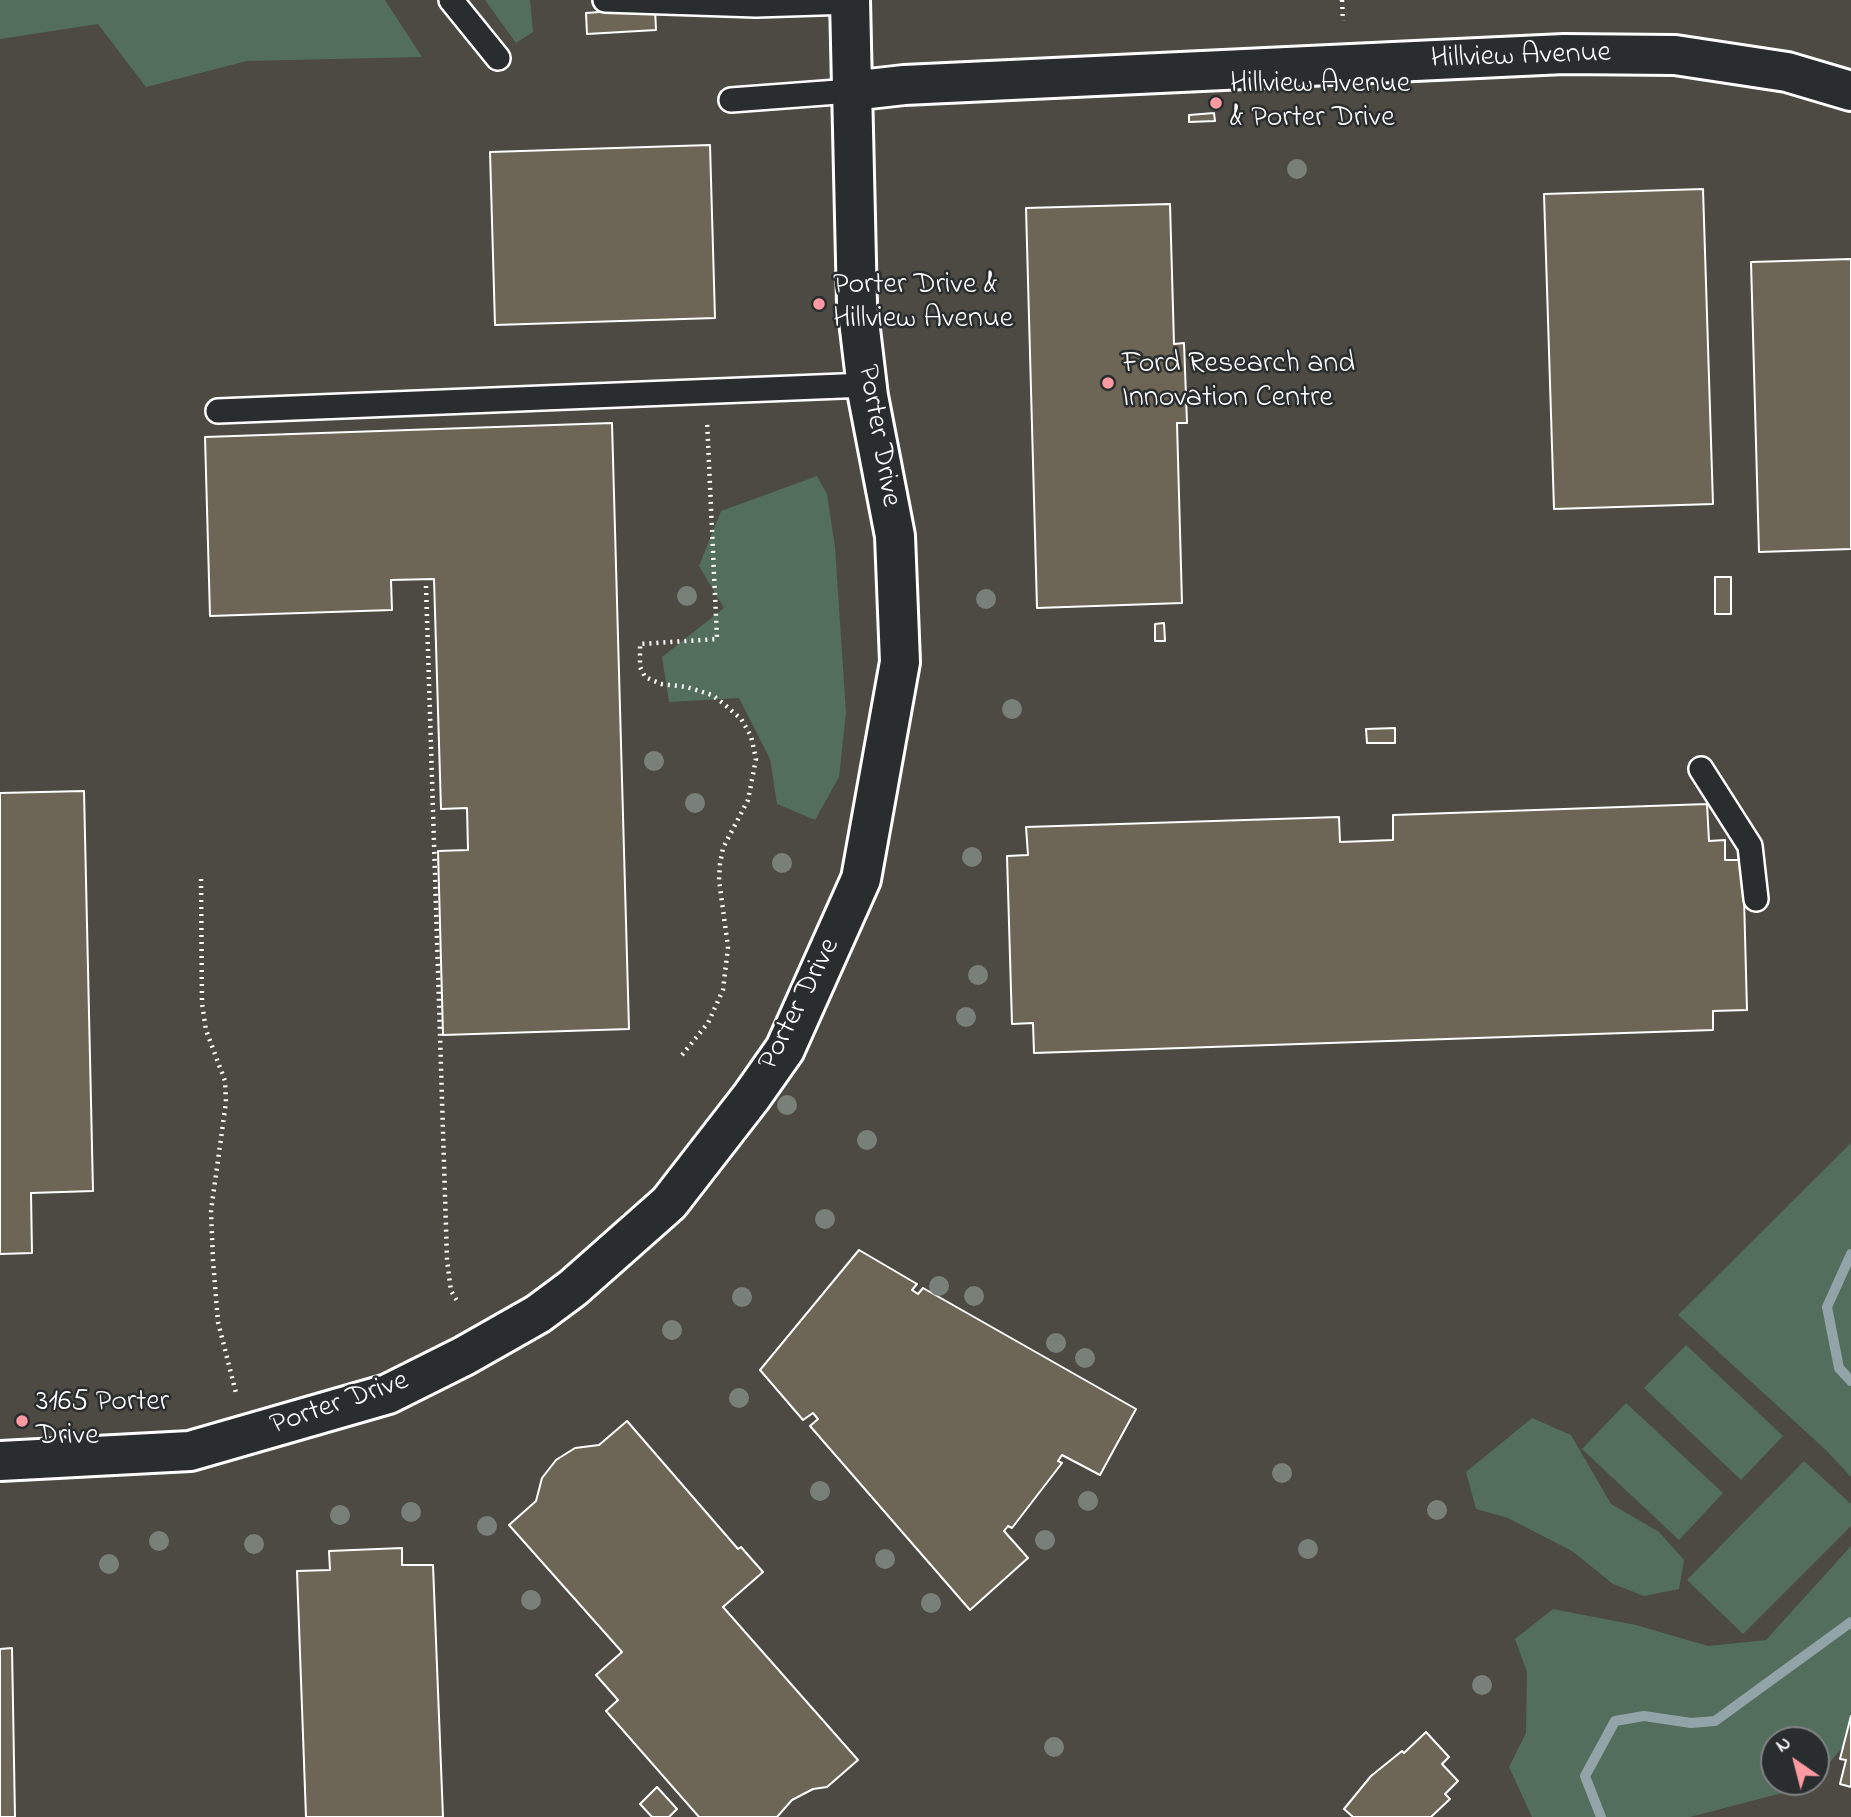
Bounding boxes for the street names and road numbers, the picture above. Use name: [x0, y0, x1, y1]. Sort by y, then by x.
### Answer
street label: Hillview Avenue: [1430, 37, 1612, 79]
street label: Porter Drive: [847, 362, 907, 510]
street label: Porter Drive: [752, 933, 850, 1077]
street label: Porter Drive: [266, 1365, 414, 1445]

